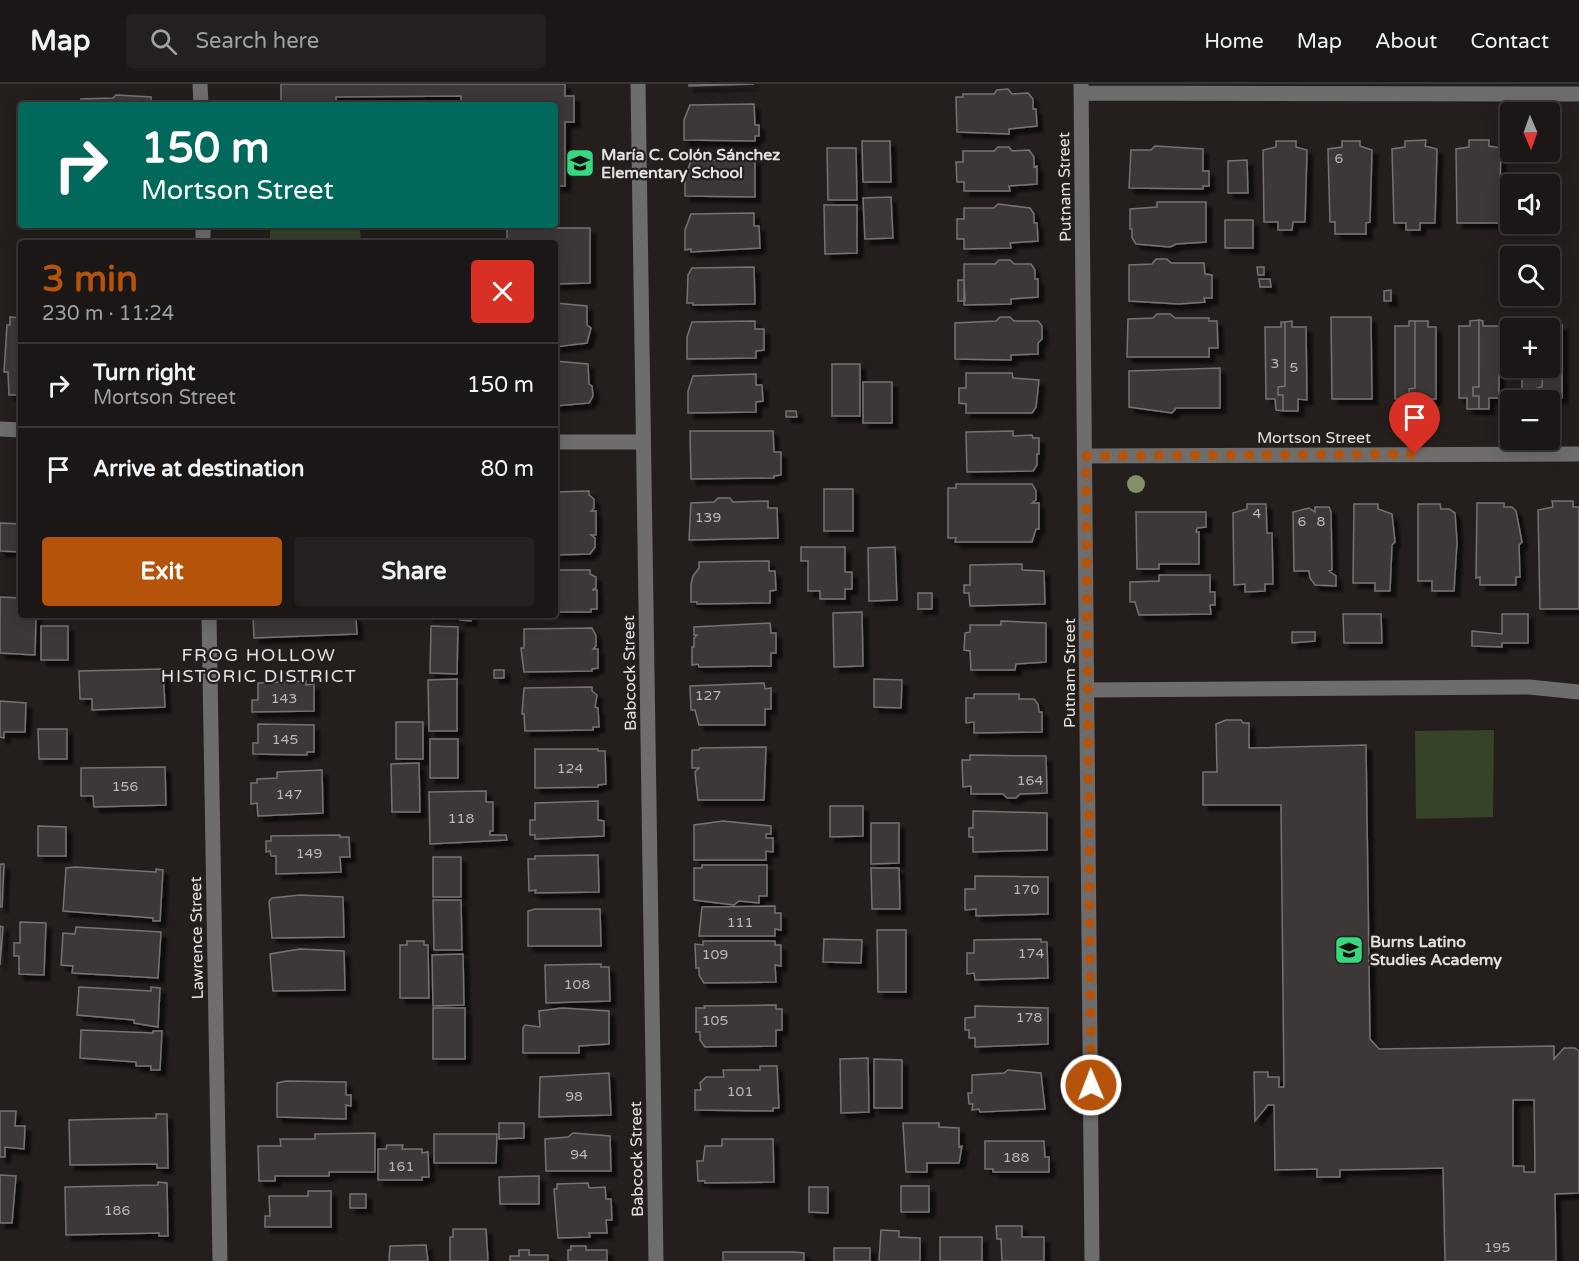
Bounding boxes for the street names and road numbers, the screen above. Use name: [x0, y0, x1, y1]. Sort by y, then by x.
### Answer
street label: Putnam Street: [1054, 132, 1076, 242]
street label: Mortson Street: [1257, 428, 1371, 448]
street label: Babcock Street: [619, 615, 641, 731]
street label: Putnam Street: [1060, 618, 1080, 728]
street label: Lawrence Street: [186, 876, 208, 1000]
street label: Babcock Street: [626, 1101, 648, 1217]

